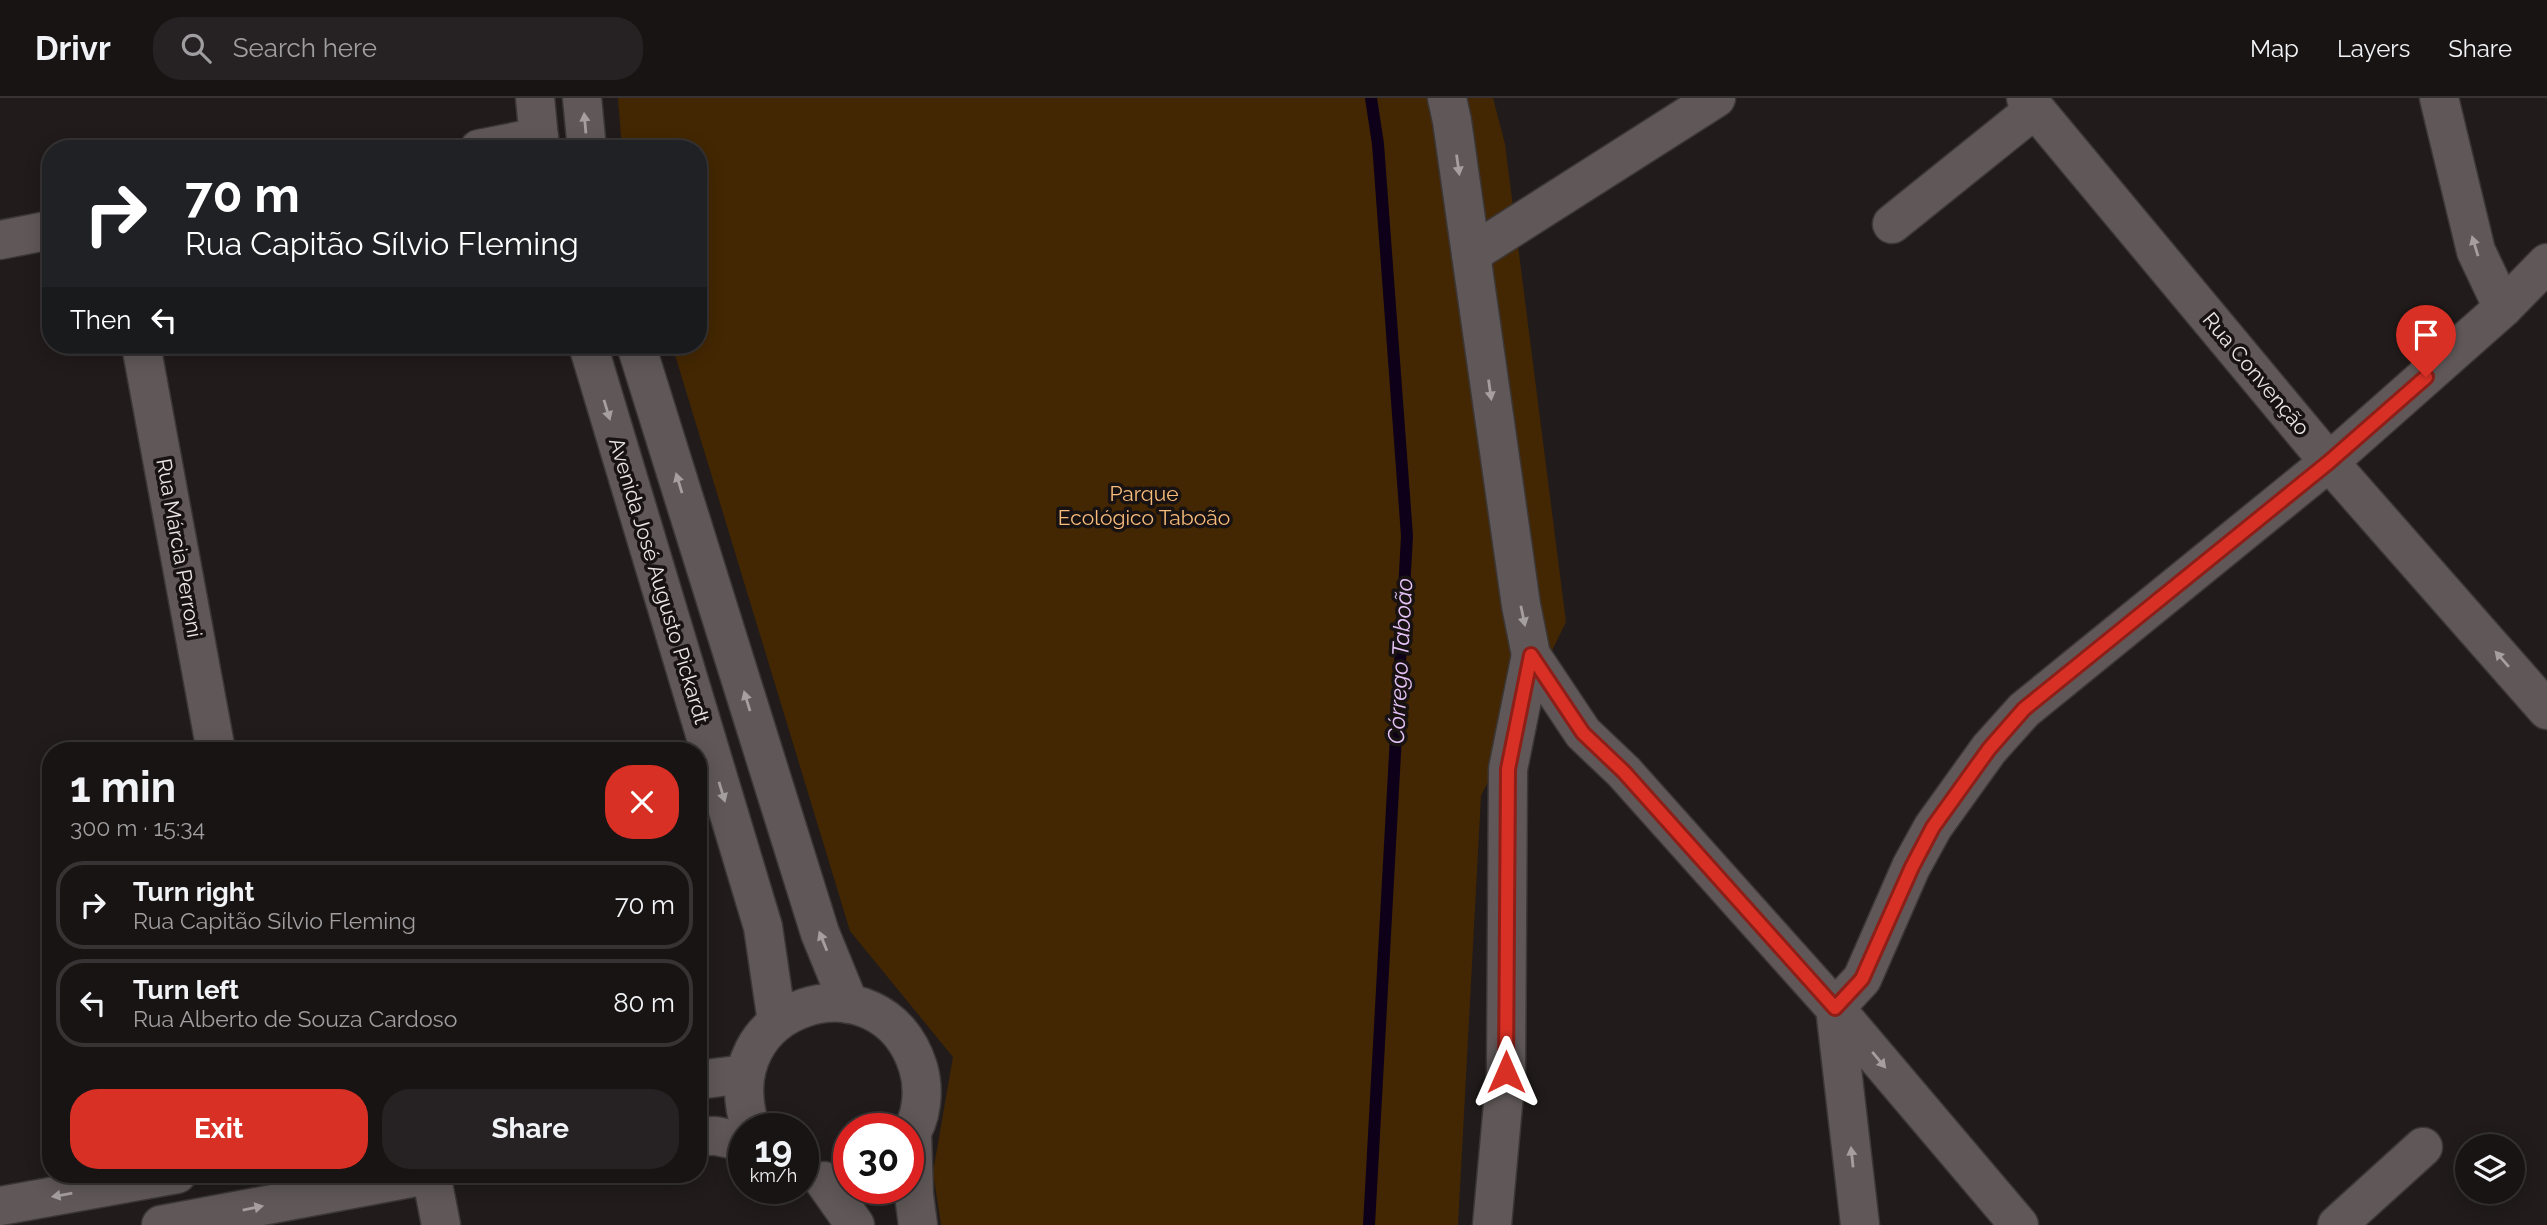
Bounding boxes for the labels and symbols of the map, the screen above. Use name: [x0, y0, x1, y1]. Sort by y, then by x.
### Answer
one-way arrow: [579, 112, 590, 134]
one-way arrow: [1453, 154, 1464, 176]
one-way arrow: [2470, 235, 2480, 256]
pin: [2396, 305, 2456, 377]
street label: Rua Convenção: [2198, 307, 2315, 440]
one-way arrow: [1485, 380, 1496, 402]
one-way arrow: [603, 400, 613, 421]
street label: Avenida José Augusto Pickardt: [604, 435, 715, 727]
street label: Rua Márcia Perroni: [151, 456, 208, 639]
one-way arrow: [673, 473, 684, 494]
park label: Parque Ecológico Taboão: [1058, 481, 1230, 530]
water label: Córrego Taboão: [1382, 577, 1417, 745]
one-way arrow: [1517, 605, 1528, 627]
one-way arrow: [2495, 650, 2510, 667]
one-way arrow: [741, 690, 752, 711]
one-way arrow: [718, 782, 728, 803]
one-way arrow: [817, 930, 828, 951]
position arrow: [1469, 1035, 1543, 1109]
one-way arrow: [1871, 1051, 1887, 1069]
speed limit sign: 30: [833, 1113, 924, 1204]
one-way arrow: [1846, 1146, 1857, 1168]
one-way arrow: [51, 1190, 73, 1201]
one-way arrow: [242, 1202, 264, 1213]

